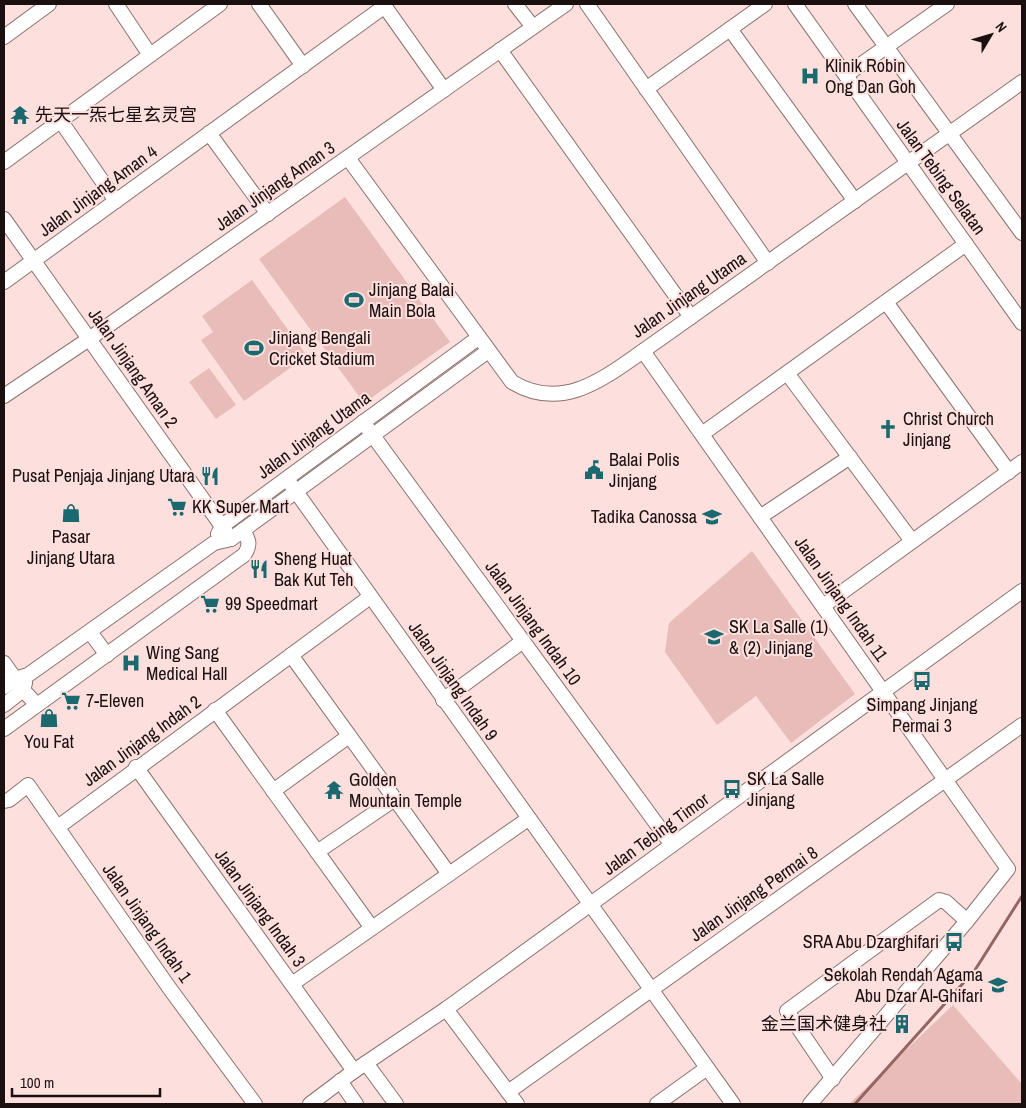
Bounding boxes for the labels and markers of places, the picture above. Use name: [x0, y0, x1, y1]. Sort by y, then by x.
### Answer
place label: Klinik Robin Ong Dan Goh: [825, 53, 916, 99]
hospital icon: Klinik Robin Ong Dan Goh: [799, 65, 821, 87]
place label: 先天一炁七星玄灵宫: [35, 102, 197, 127]
temple icon: 先天一炁七星玄灵宫: [9, 104, 31, 126]
place label: Jinjang Balai Main Bola: [369, 277, 454, 323]
sports icon: Jinjang Balai Main Bola: [343, 289, 365, 311]
place label: Jinjang Bengali Cricket Stadium: [269, 325, 375, 371]
sports icon: Jinjang Bengali Cricket Stadium: [243, 337, 265, 359]
place label: Christ Church Jinjang: [903, 406, 994, 452]
church icon: Christ Church Jinjang: [877, 418, 899, 440]
place label: Balai Polis Jinjang: [609, 447, 680, 493]
public building icon: Balai Polis Jinjang: [583, 459, 605, 481]
place label: Pusat Penjaja Jinjang Utara: [12, 463, 195, 488]
restaurant icon: Pusat Penjaja Jinjang Utara: [199, 465, 221, 487]
place label: KK Super Mart: [192, 494, 289, 519]
supermarket icon: KK Super Mart: [166, 496, 188, 518]
shop icon: Pasar Jinjang Utara: [60, 502, 82, 524]
place label: Tadika Canossa: [591, 504, 697, 529]
school or university icon: Tadika Canossa: [701, 506, 723, 528]
place label: Pasar Jinjang Utara: [27, 524, 115, 570]
place label: Sheng Huat Bak Kut Teh: [274, 546, 353, 592]
restaurant icon: Sheng Huat Bak Kut Teh: [248, 558, 270, 580]
place label: 99 Speedmart: [225, 591, 318, 616]
supermarket icon: 99 Speedmart: [199, 593, 221, 615]
place label: SK La Salle (1) & (2) Jinjang: [729, 614, 828, 660]
school or university icon: SK La Salle (1) & (2) Jinjang: [703, 626, 725, 648]
place label: Wing Sang Medical Hall: [146, 640, 227, 686]
hospital icon: Wing Sang Medical Hall: [120, 652, 142, 674]
bus stop icon: Simpang Jinjang Permai 3: [911, 670, 933, 692]
place label: 7-Eleven: [86, 688, 144, 713]
supermarket icon: 7-Eleven: [60, 690, 82, 712]
place label: Simpang Jinjang Permai 3: [867, 692, 978, 738]
shop icon: You Fat: [38, 707, 60, 729]
place label: You Fat: [24, 729, 74, 754]
place label: SK La Salle Jinjang: [747, 766, 824, 812]
place label: Golden Mountain Temple: [349, 767, 462, 813]
bus stop icon: SK La Salle Jinjang: [721, 778, 743, 800]
temple icon: Golden Mountain Temple: [323, 779, 345, 801]
place label: SRA Abu Dzarghifari: [803, 929, 939, 954]
bus stop icon: SRA Abu Dzarghifari: [943, 931, 965, 953]
place label: Sekolah Rendah Agama Abu Dzar Al-Ghifari: [824, 962, 983, 1008]
school or university icon: Sekolah Rendah Agama Abu Dzar Al-Ghifari: [987, 974, 1009, 996]
place label: 金兰国术健身社: [761, 1011, 887, 1036]
building icon: 金兰国术健身社: [891, 1013, 913, 1035]

